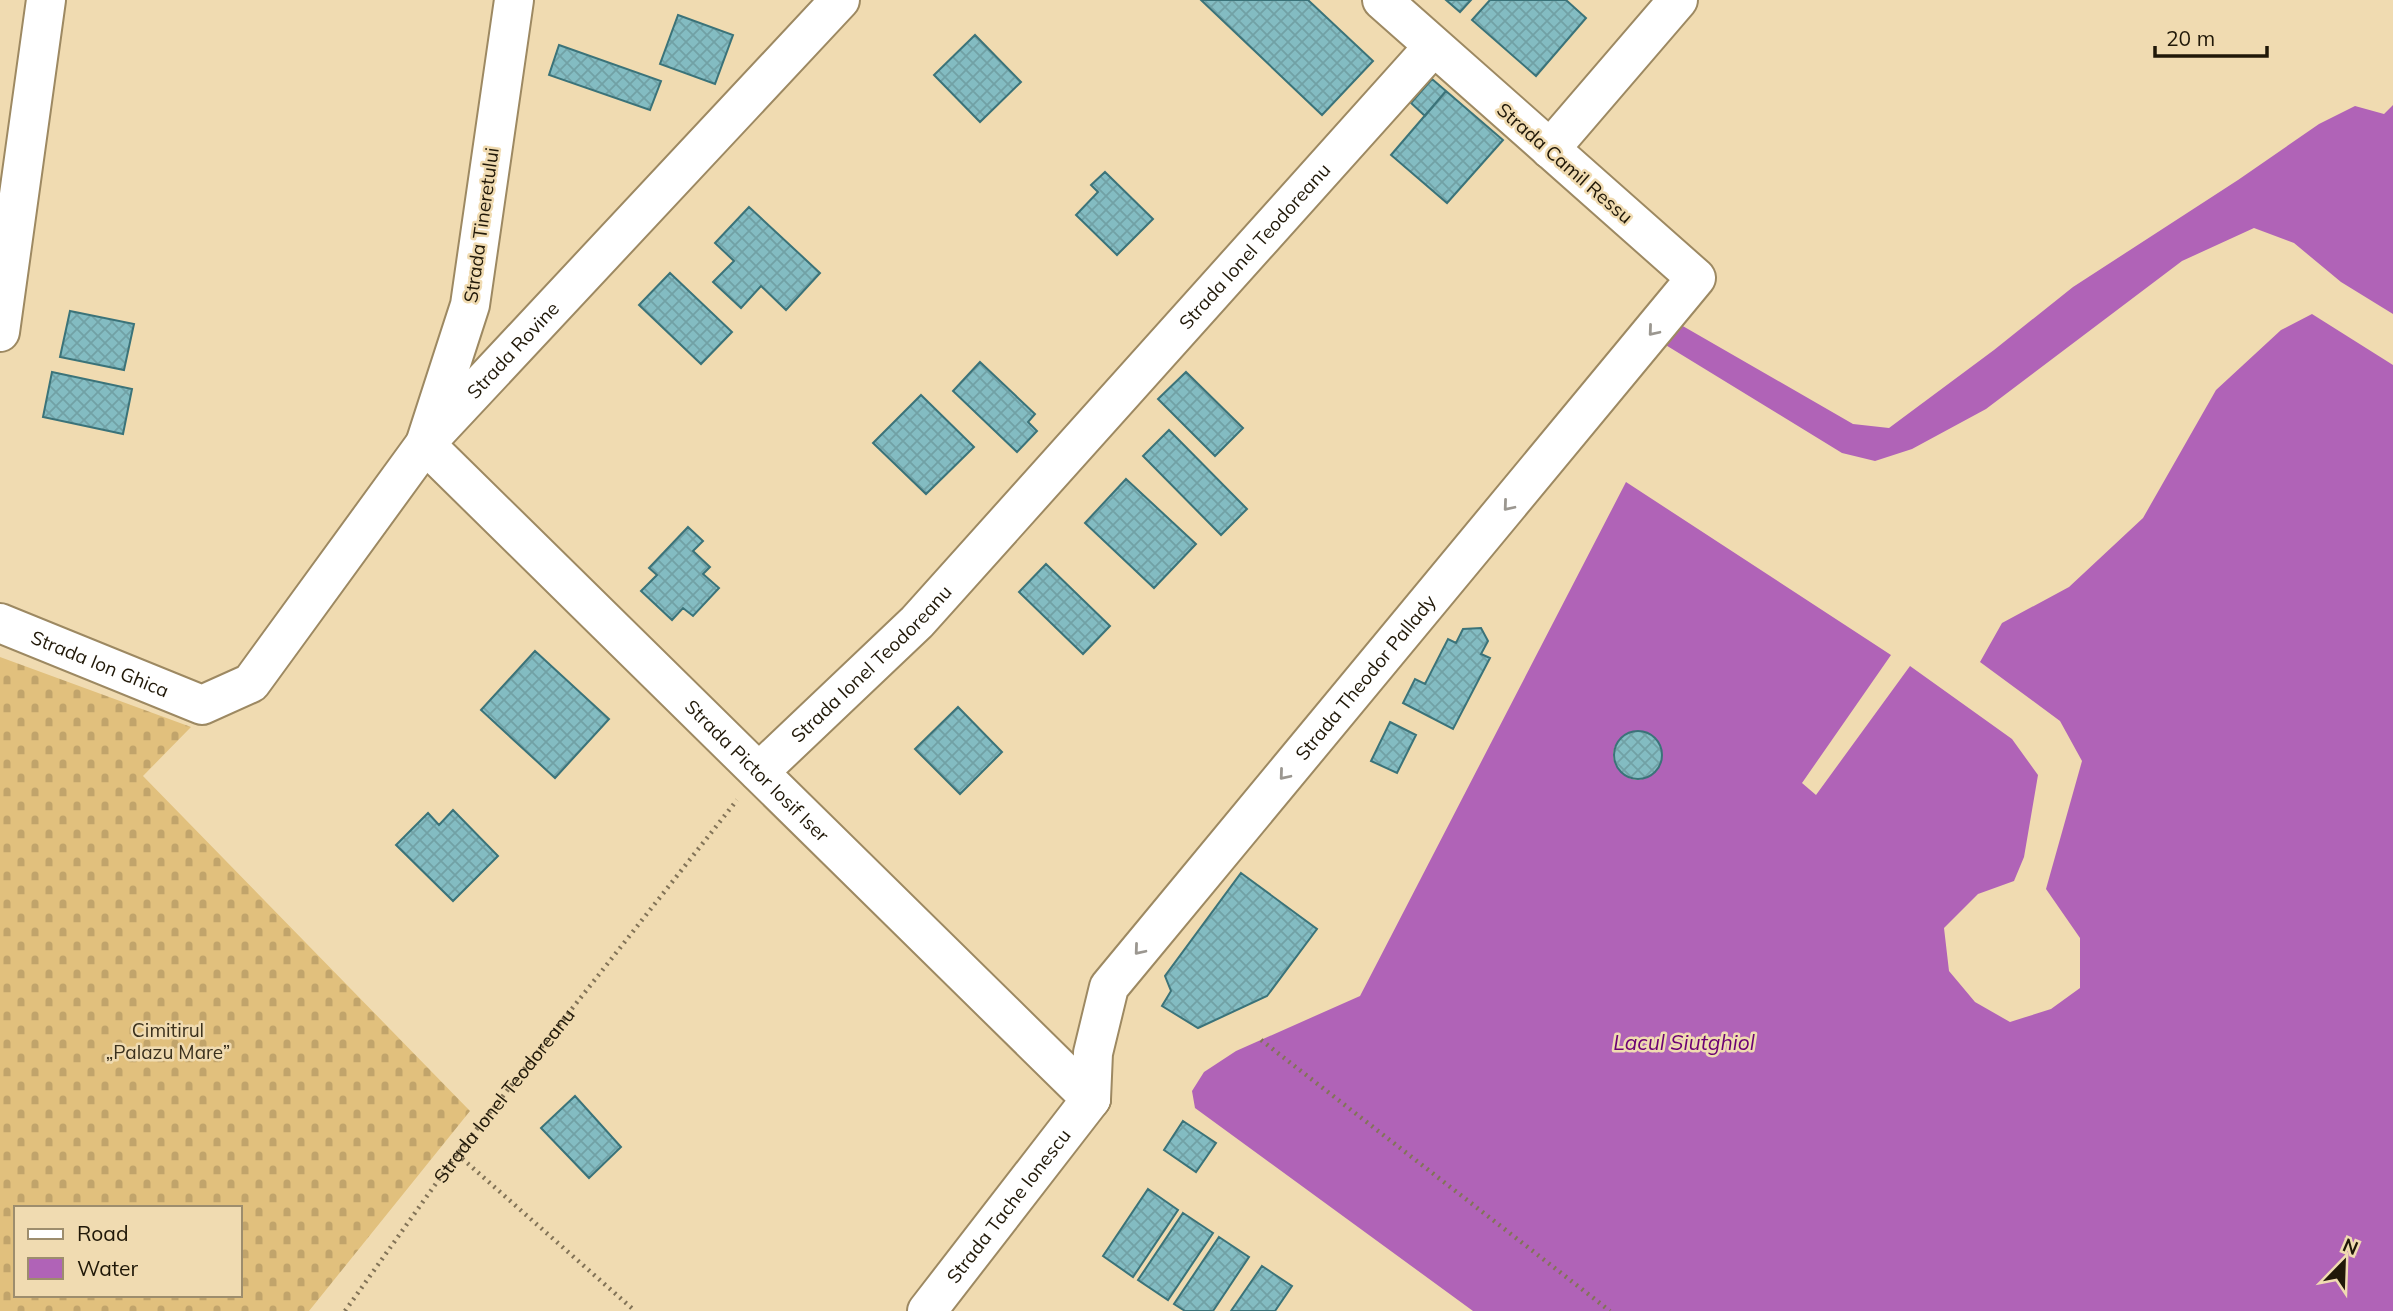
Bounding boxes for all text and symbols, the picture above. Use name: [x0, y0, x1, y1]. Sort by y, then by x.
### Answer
scale bar: [2155, 14, 2267, 58]
text: 20 m: [2166, 25, 2215, 51]
street label: Strada Camil Ressu: [1492, 97, 1638, 229]
street label: Strada Tineretului: [458, 146, 504, 304]
street label: Strada Ionel Teodoreanu: [1174, 158, 1335, 334]
street label: Strada Rovine: [462, 296, 564, 404]
one-way arrow: [1649, 322, 1661, 335]
one-way arrow: [1503, 498, 1516, 510]
street label: Strada Ionel Teodoreanu: [786, 580, 957, 747]
street label: Strada Theodor Pallady: [1290, 590, 1441, 765]
street label: Strada Ion Ghica: [28, 625, 173, 702]
street label: Strada Pictor Iosif Iser: [680, 694, 834, 847]
one-way arrow: [1280, 767, 1292, 780]
one-way arrow: [1135, 942, 1147, 955]
street label: Strada Ionel Teodoreanu: [428, 1003, 580, 1187]
park label: Cimitirul „Palazu Mare”: [106, 1018, 230, 1064]
water label: Lacul Siutghiol: [1613, 1029, 1755, 1055]
street label: Strada Tache Ionescu: [941, 1124, 1076, 1288]
legend: [14, 1206, 242, 1297]
text: Road: [77, 1220, 128, 1246]
north arrow: [2309, 1227, 2379, 1297]
text: N: [2339, 1233, 2362, 1260]
text: Water: [77, 1255, 138, 1281]

